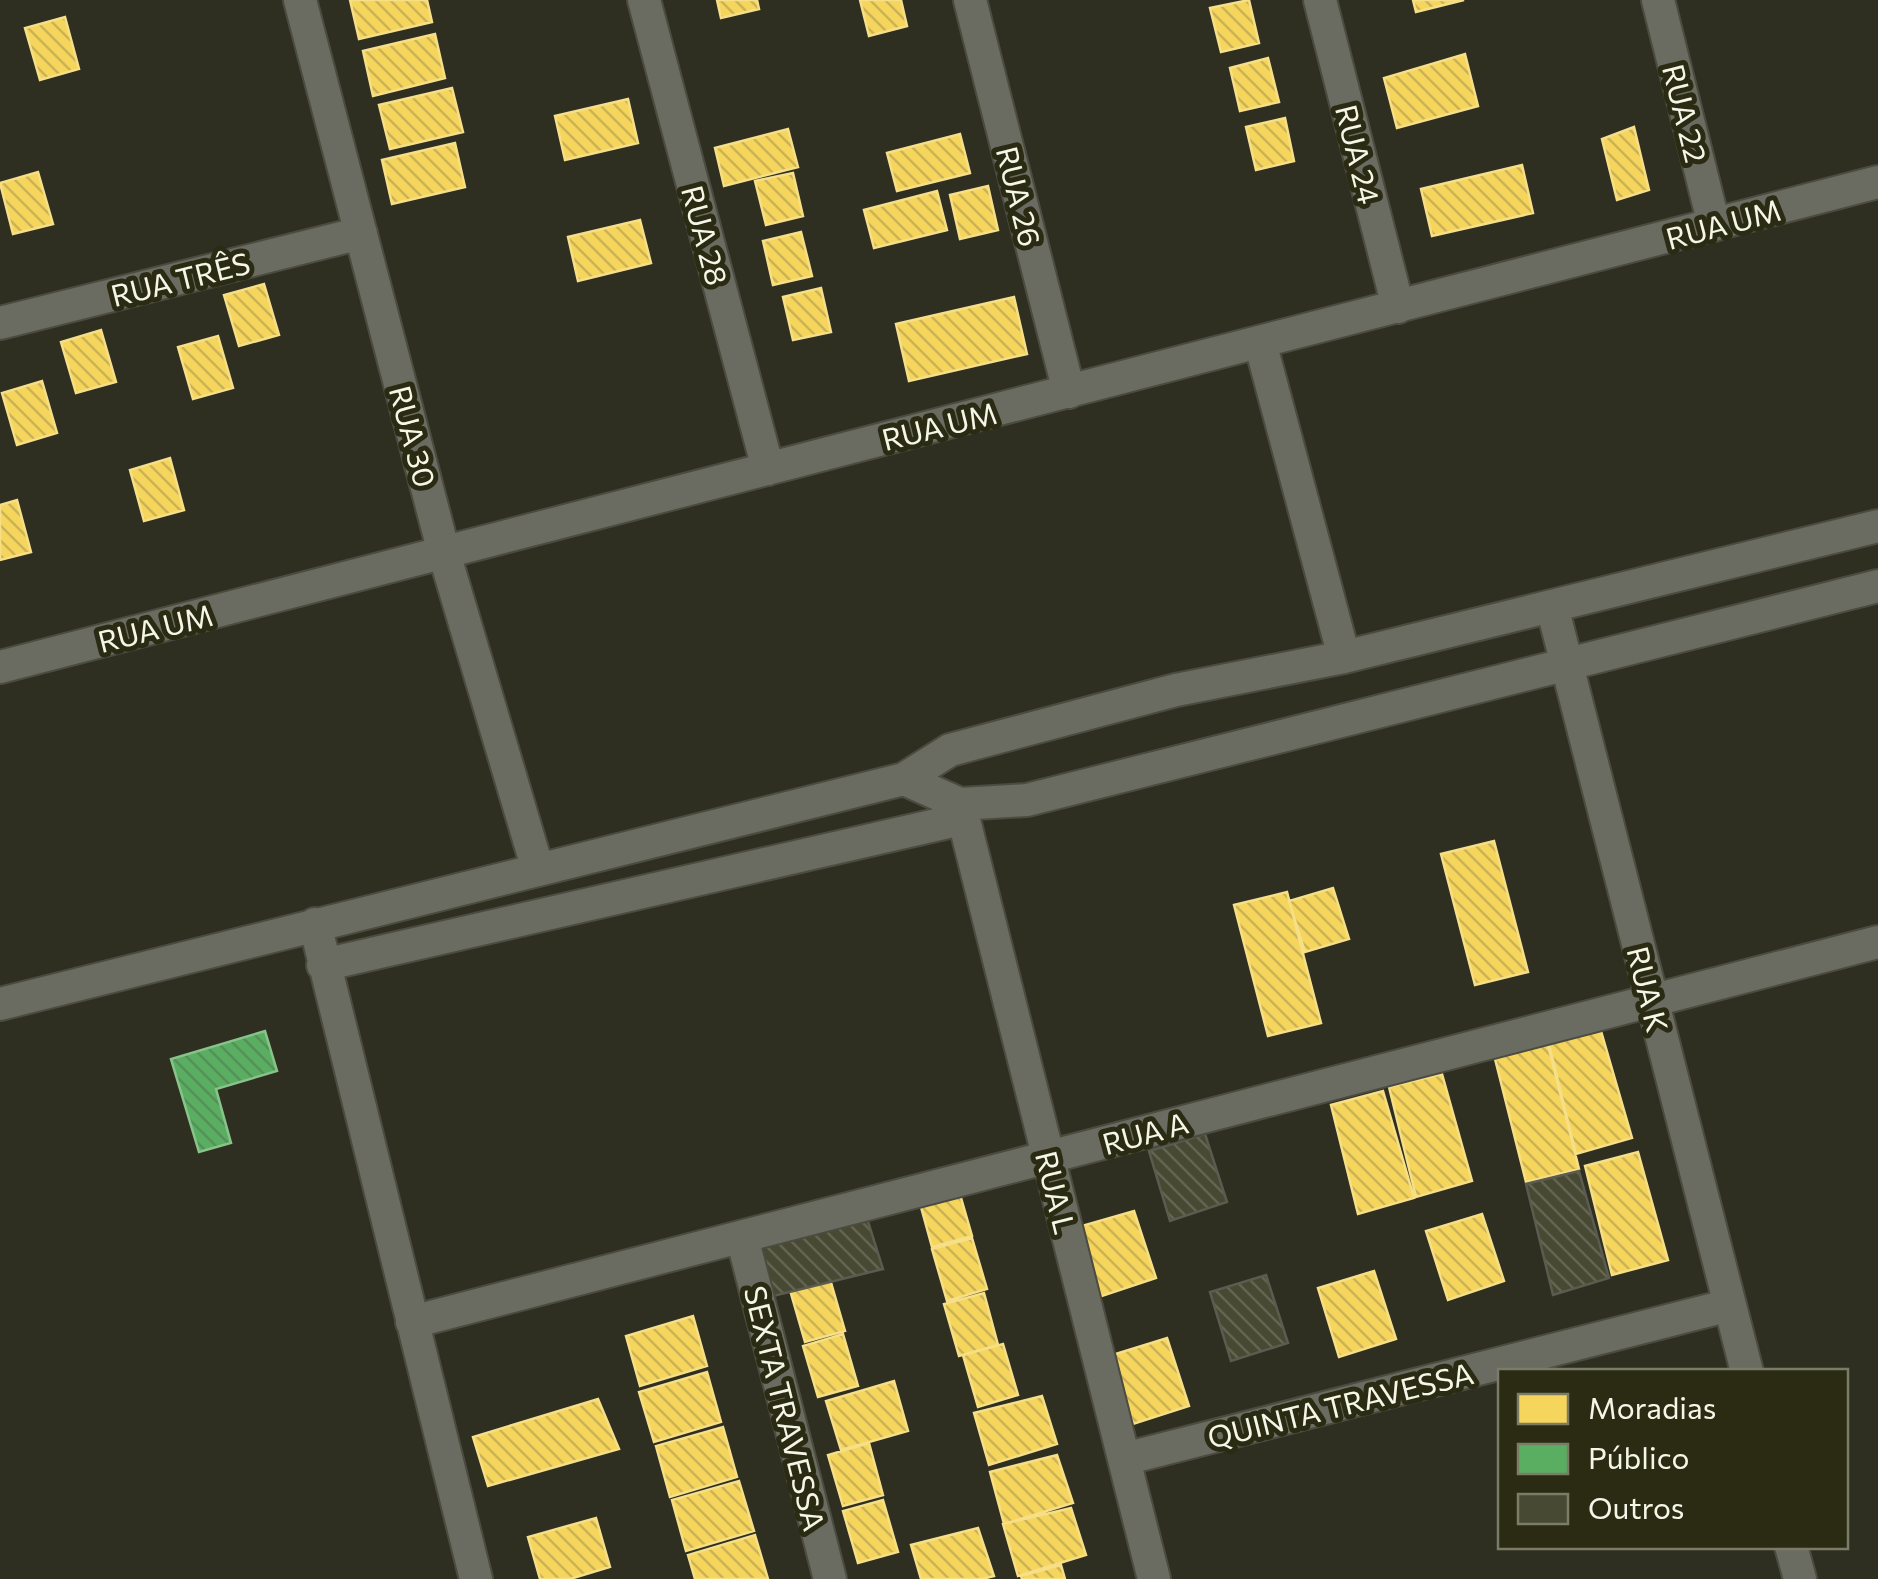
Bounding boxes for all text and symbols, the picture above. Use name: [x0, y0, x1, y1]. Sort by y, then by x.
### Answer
street label: RUA 22: [1656, 60, 1716, 166]
street label: RUA 24: [1329, 100, 1389, 208]
street label: RUA 26: [990, 142, 1050, 250]
street label: RUA 28: [675, 181, 737, 289]
street label: RUA UM: [1662, 190, 1784, 256]
street label: RUA TRÊS: [107, 243, 253, 313]
street label: RUA 30: [383, 381, 445, 491]
street label: RUA UM: [878, 393, 1000, 457]
street label: RUA UM: [94, 595, 216, 659]
street label: RUA K: [1621, 942, 1677, 1036]
street label: RUA A: [1098, 1103, 1192, 1161]
street label: RUA L: [1029, 1147, 1085, 1237]
street label: SEXTA TRAVESSA: [738, 1282, 834, 1534]
street label: QUINTA TRAVESSA: [1203, 1353, 1477, 1455]
legend: [1498, 1369, 1848, 1549]
text: Moradias: [1588, 1388, 1716, 1425]
text: Público: [1588, 1438, 1689, 1475]
text: Outros: [1588, 1488, 1684, 1525]

